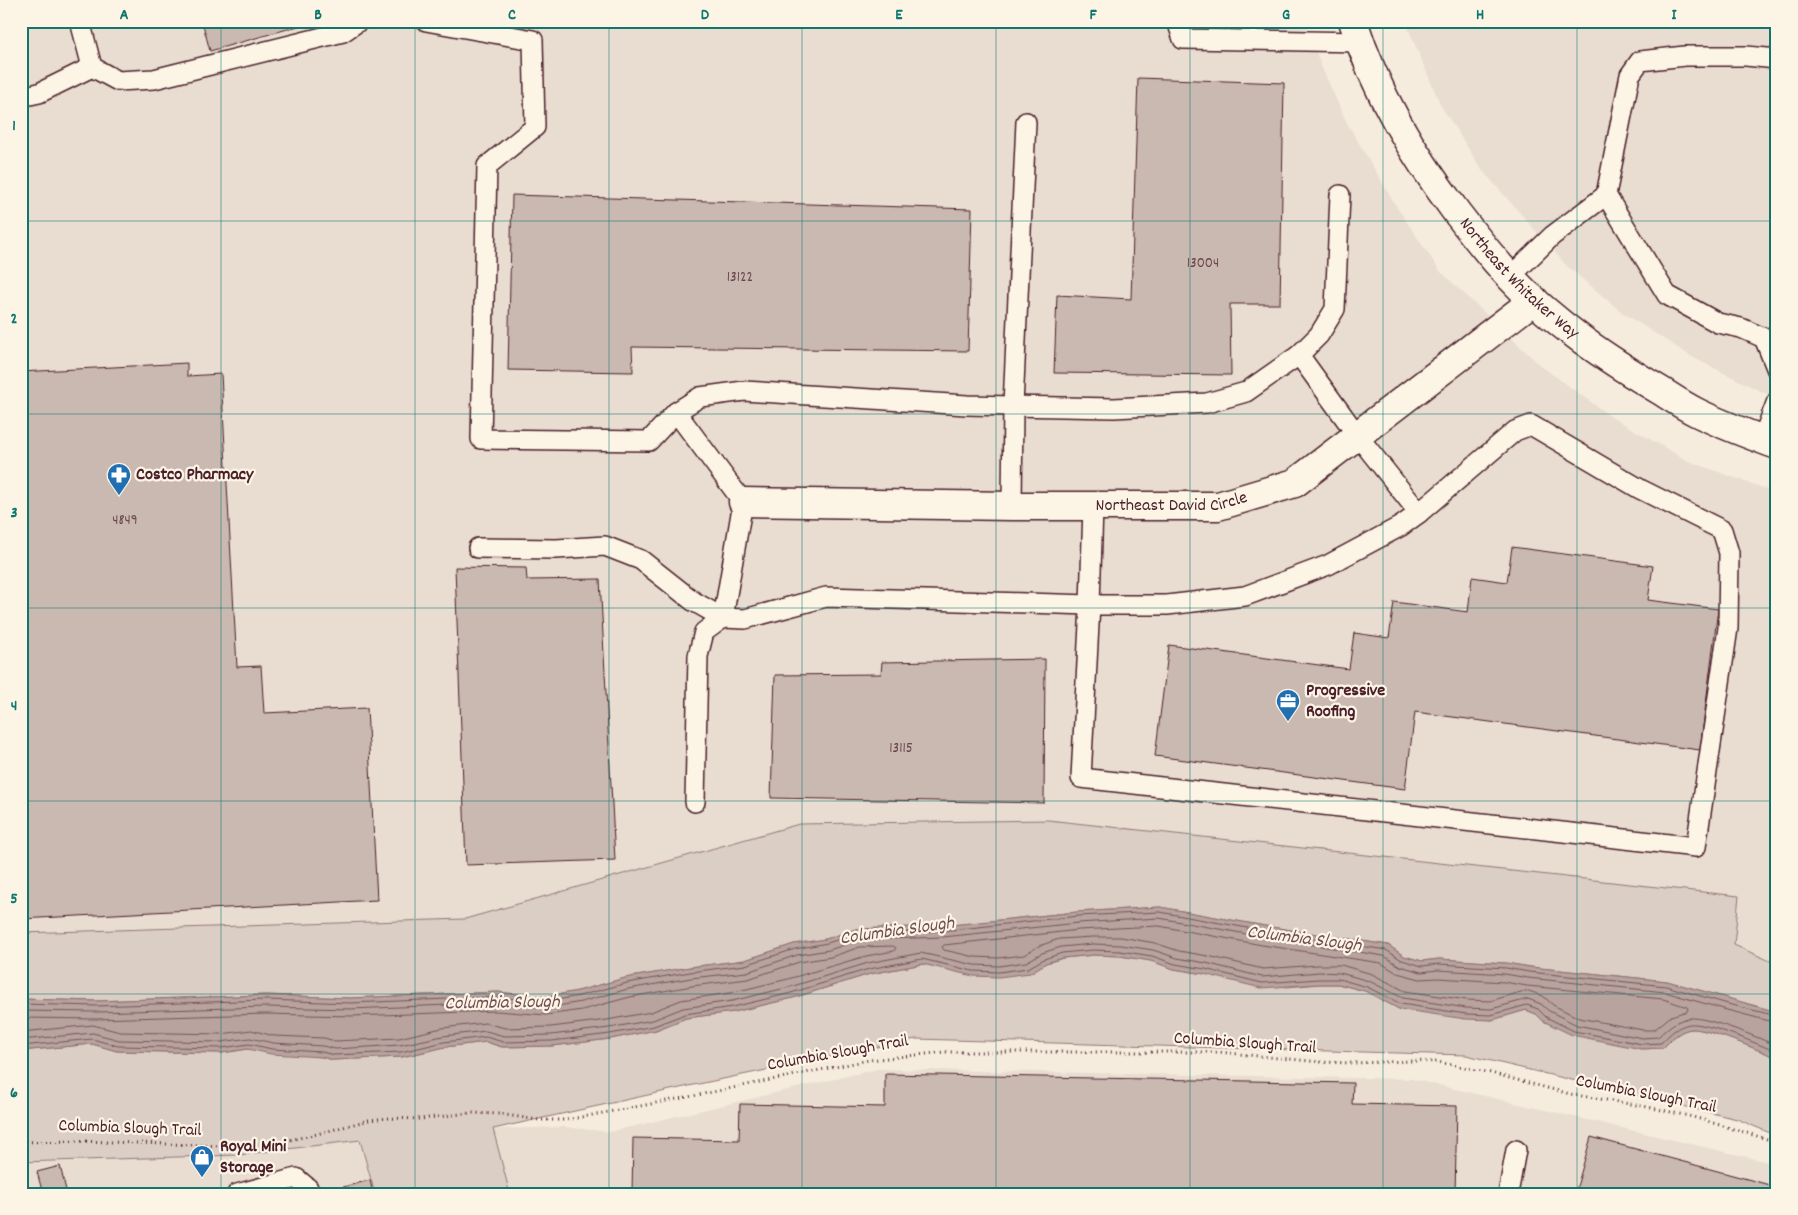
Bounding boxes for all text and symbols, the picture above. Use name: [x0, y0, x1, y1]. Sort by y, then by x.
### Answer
text: A: [120, 4, 129, 27]
text: B: [314, 4, 322, 27]
text: C: [508, 4, 516, 27]
text: D: [701, 4, 710, 27]
text: E: [895, 4, 903, 27]
text: F: [1089, 4, 1097, 27]
text: G: [1282, 4, 1290, 27]
text: H: [1476, 4, 1484, 27]
text: I: [1672, 4, 1678, 27]
text: 1: [12, 115, 16, 138]
street label: Northeast Whitaker Way: [1453, 213, 1585, 346]
house number: 13004: [1187, 253, 1219, 275]
house number: 13122: [727, 267, 753, 289]
text: 2: [11, 308, 18, 331]
pharmacy icon: Costco Pharmacy: [106, 462, 132, 496]
place label: Costco Pharmacy: [136, 463, 254, 488]
street label: Northeast David Circle: [1096, 485, 1251, 519]
text: 3: [10, 502, 18, 525]
house number: 4849: [112, 510, 138, 532]
place label: Progressive Roofing: [1306, 679, 1385, 725]
office icon: Progressive Roofing: [1275, 688, 1301, 722]
text: 4: [11, 695, 17, 718]
house number: 13115: [889, 738, 913, 760]
text: 5: [10, 888, 18, 911]
water label: Columbia Slough: [838, 910, 957, 953]
water label: Columbia Slough: [1245, 920, 1364, 961]
water label: Columbia Slough: [444, 989, 561, 1019]
street label: Columbia Slough Trail: [1173, 1027, 1318, 1062]
street label: Columbia Slough Trail: [765, 1029, 911, 1079]
street label: Columbia Slough Trail: [1573, 1069, 1719, 1121]
text: 6: [10, 1082, 18, 1105]
street label: Columbia Slough Trail: [58, 1114, 203, 1144]
place label: Royal Mini Storage: [220, 1135, 287, 1181]
shop icon: Royal Mini Storage: [189, 1144, 215, 1178]

